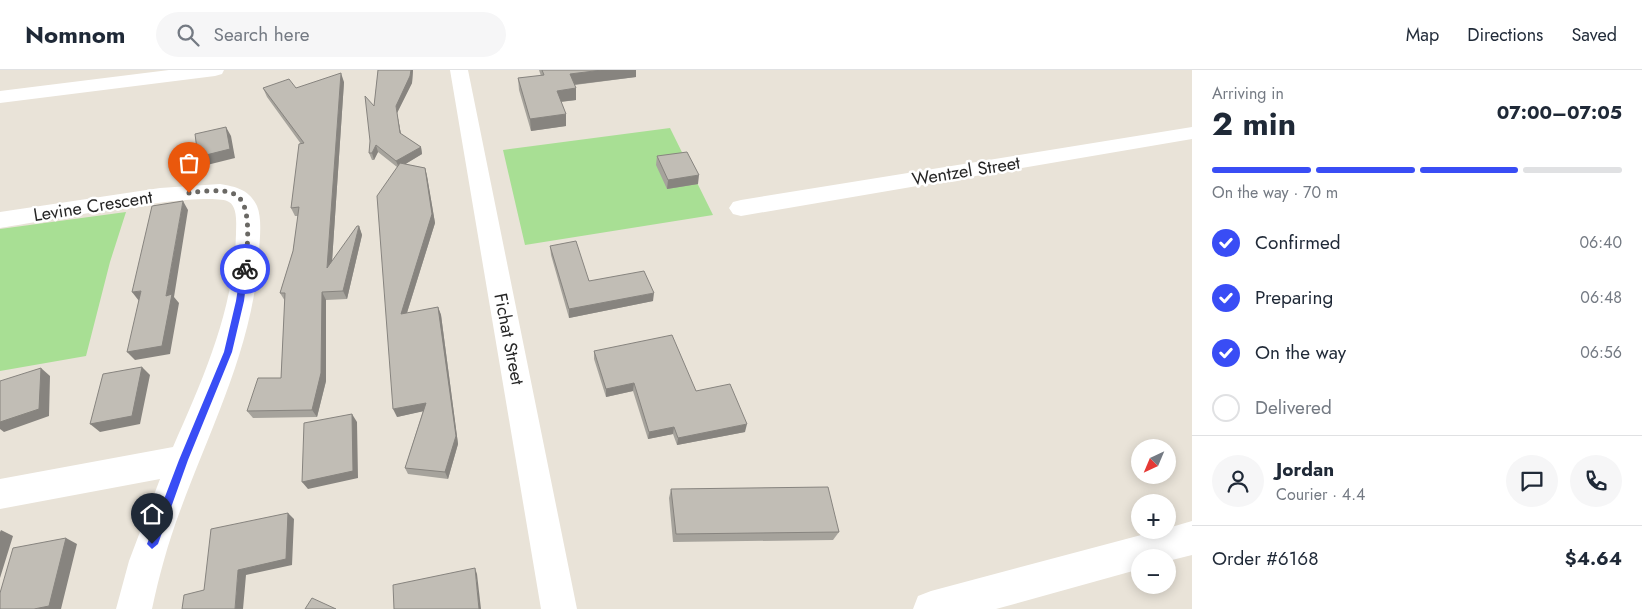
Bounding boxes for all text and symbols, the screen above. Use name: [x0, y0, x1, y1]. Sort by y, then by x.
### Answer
search box: [156, 12, 506, 57]
text: Nomnom: [25, 17, 126, 52]
icon: search: [174, 21, 202, 49]
text: Search here: [214, 21, 310, 48]
text: Map: [1406, 22, 1439, 48]
text: Directions: [1467, 22, 1543, 48]
text: Saved: [1571, 22, 1617, 48]
text: Arriving in: [1212, 82, 1284, 105]
text: 07:00–07:05: [1497, 99, 1622, 126]
text: 2 min: [1212, 101, 1296, 147]
pin: [168, 142, 210, 193]
icon: bag: [175, 149, 203, 177]
street label: Wentzel Street: [910, 150, 1023, 192]
text: On the way · 70 m: [1212, 181, 1338, 204]
street label: Levine Crescent: [32, 184, 155, 228]
icon: check: [1212, 229, 1240, 257]
text: Confirmed: [1255, 229, 1341, 256]
text: 06:40: [1579, 231, 1622, 254]
courier: [220, 244, 270, 294]
icon: bike: [231, 255, 259, 283]
icon: check: [1212, 284, 1240, 312]
text: Preparing: [1255, 284, 1333, 311]
text: 06:48: [1580, 286, 1622, 309]
street label: Fichat Street: [487, 291, 531, 388]
icon: check: [1212, 339, 1240, 367]
text: On the way: [1255, 339, 1346, 366]
text: 06:56: [1580, 341, 1622, 364]
text: Delivered: [1255, 394, 1332, 421]
north arrow: [1131, 439, 1176, 484]
map controls: [1131, 439, 1176, 594]
button: person: [1212, 455, 1264, 507]
button: chat: [1506, 455, 1558, 507]
button: phone: [1570, 455, 1622, 507]
text: Jordan: [1276, 456, 1334, 483]
text: Courier · 4.4: [1276, 483, 1365, 506]
pin: [131, 493, 173, 544]
button: +: [1131, 494, 1176, 539]
icon: home: [138, 500, 166, 528]
text: Order #6168: [1212, 545, 1319, 572]
text: $4.64: [1565, 545, 1622, 572]
button: −: [1131, 549, 1176, 594]

